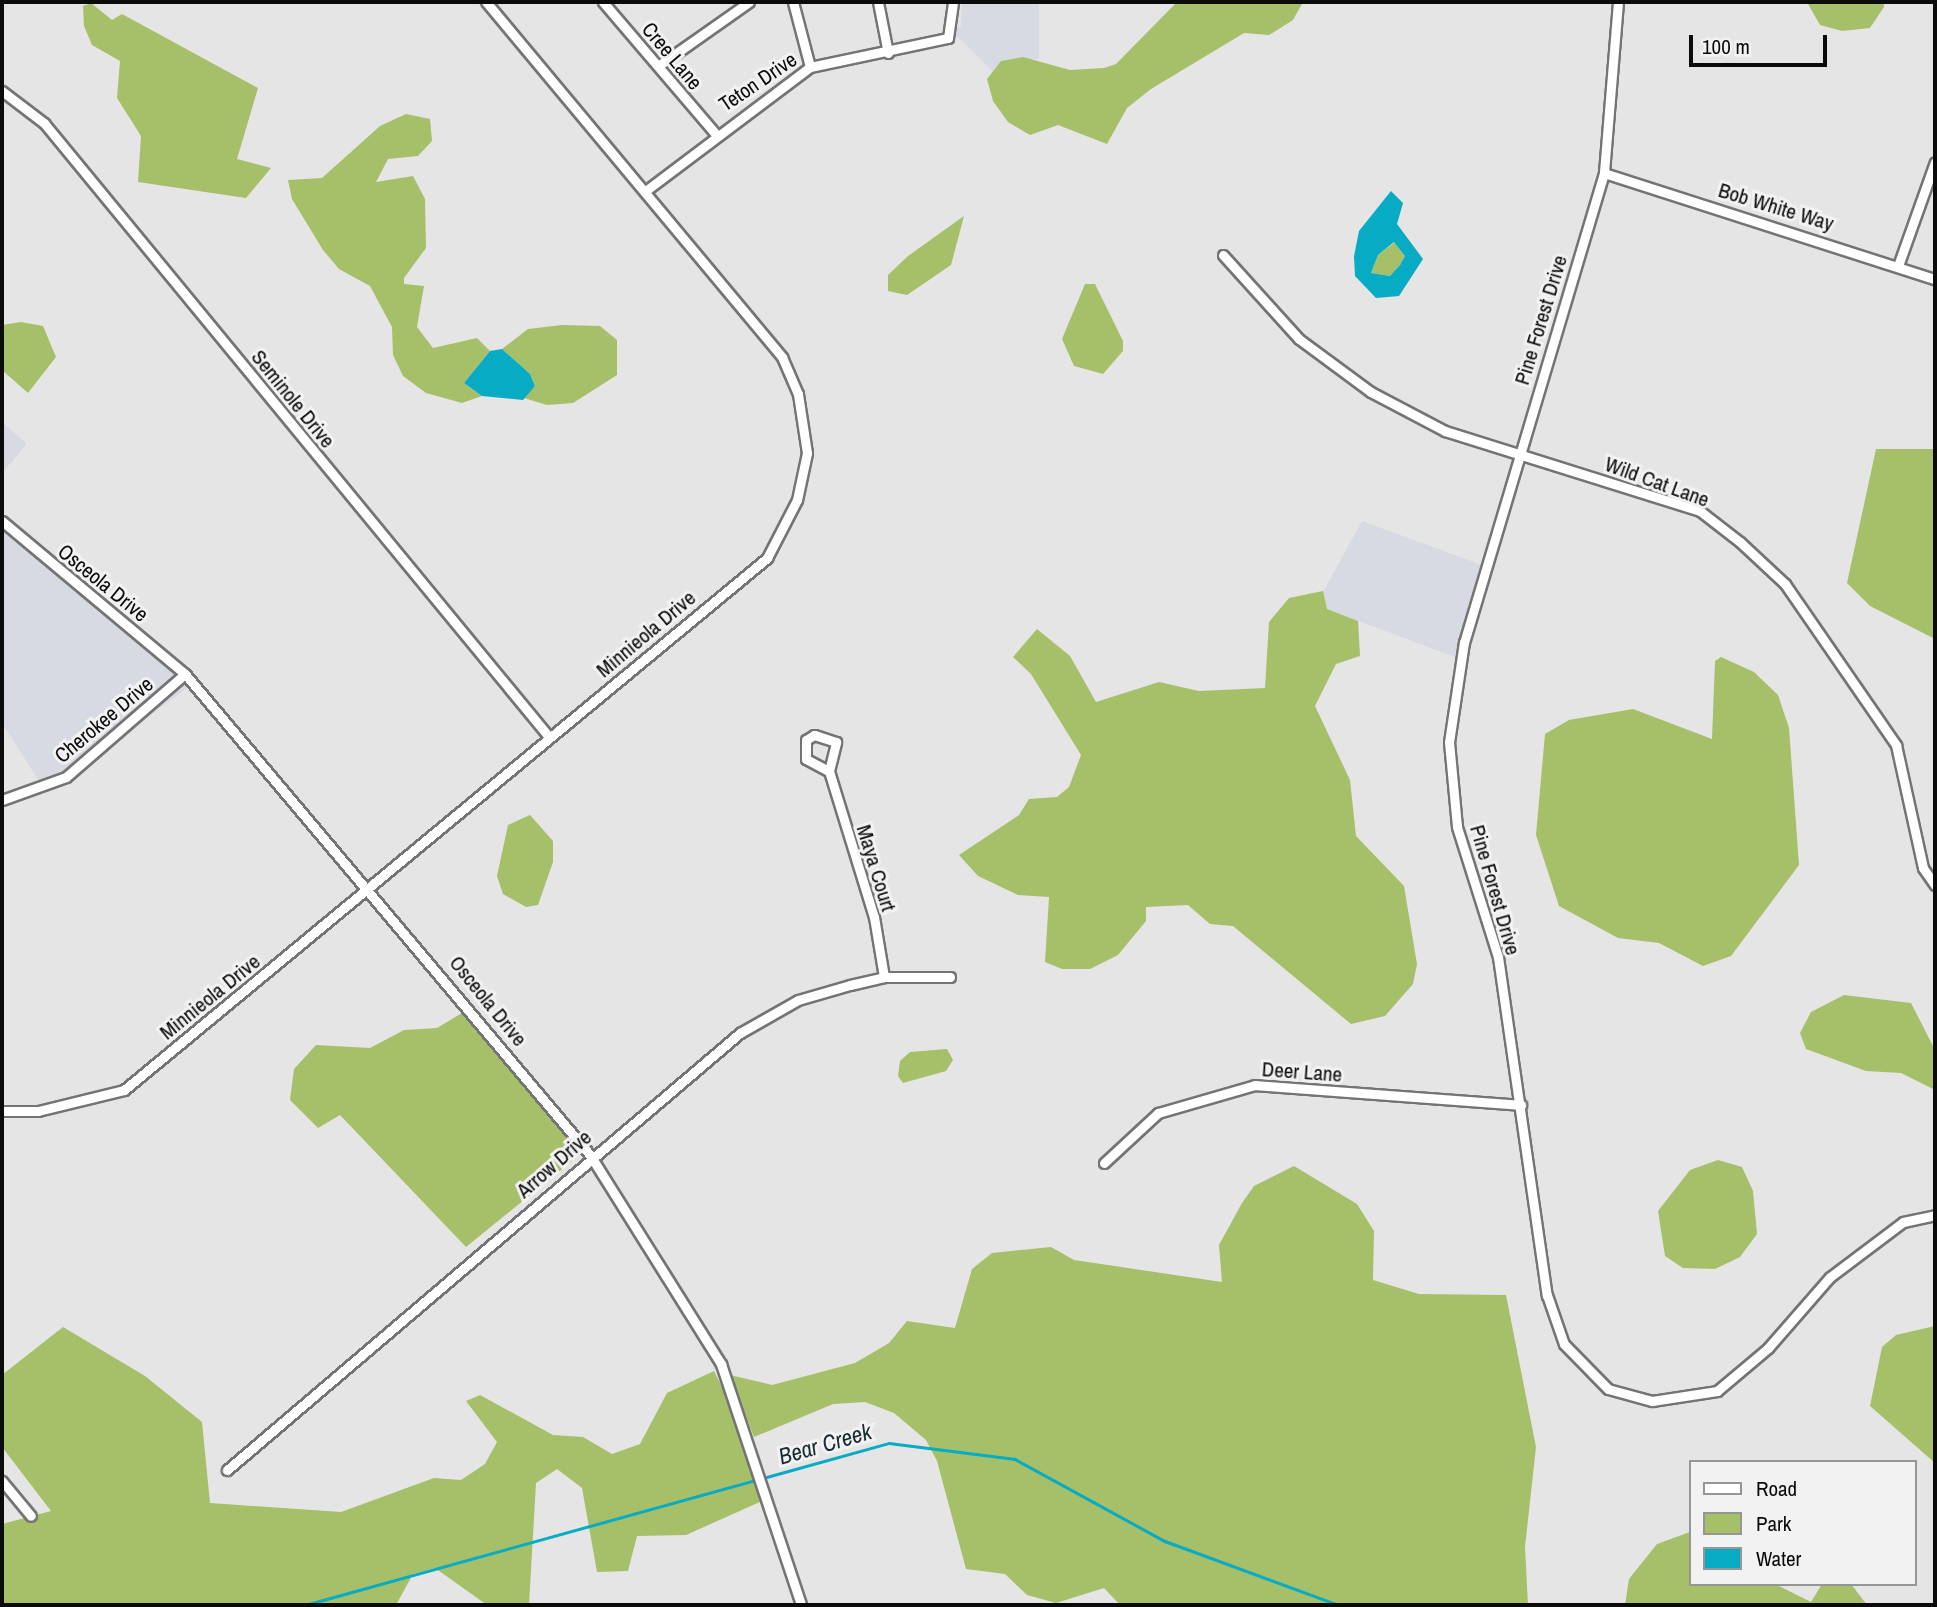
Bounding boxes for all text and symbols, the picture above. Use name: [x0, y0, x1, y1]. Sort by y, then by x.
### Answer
street label: Cree Lane: [637, 17, 707, 95]
scale bar: [1692, 21, 1830, 65]
text: 100 m: [1702, 32, 1750, 61]
street label: Teton Drive: [714, 47, 802, 117]
street label: Bob White Way: [1715, 178, 1837, 236]
street label: Pine Forest Drive: [1509, 252, 1573, 388]
street label: Seminole Drive: [246, 345, 340, 453]
street label: Wild Cat Lane: [1601, 451, 1713, 513]
street label: Osceola Drive: [53, 539, 153, 627]
street label: Minnieola Drive: [591, 585, 701, 683]
street label: Cherokee Drive: [50, 672, 158, 768]
street label: Maya Court: [851, 822, 901, 914]
street label: Pine Forest Drive: [1464, 822, 1526, 958]
street label: Minnieola Drive: [155, 949, 265, 1045]
street label: Osceola Drive: [444, 951, 532, 1051]
street label: Deer Lane: [1261, 1057, 1343, 1087]
street label: Arrow Drive: [511, 1125, 597, 1203]
water label: Bear Creek: [775, 1418, 875, 1470]
legend: [1688, 1460, 1916, 1586]
text: Road: [1756, 1474, 1797, 1503]
text: Park: [1756, 1509, 1791, 1538]
text: Water: [1756, 1544, 1801, 1573]

